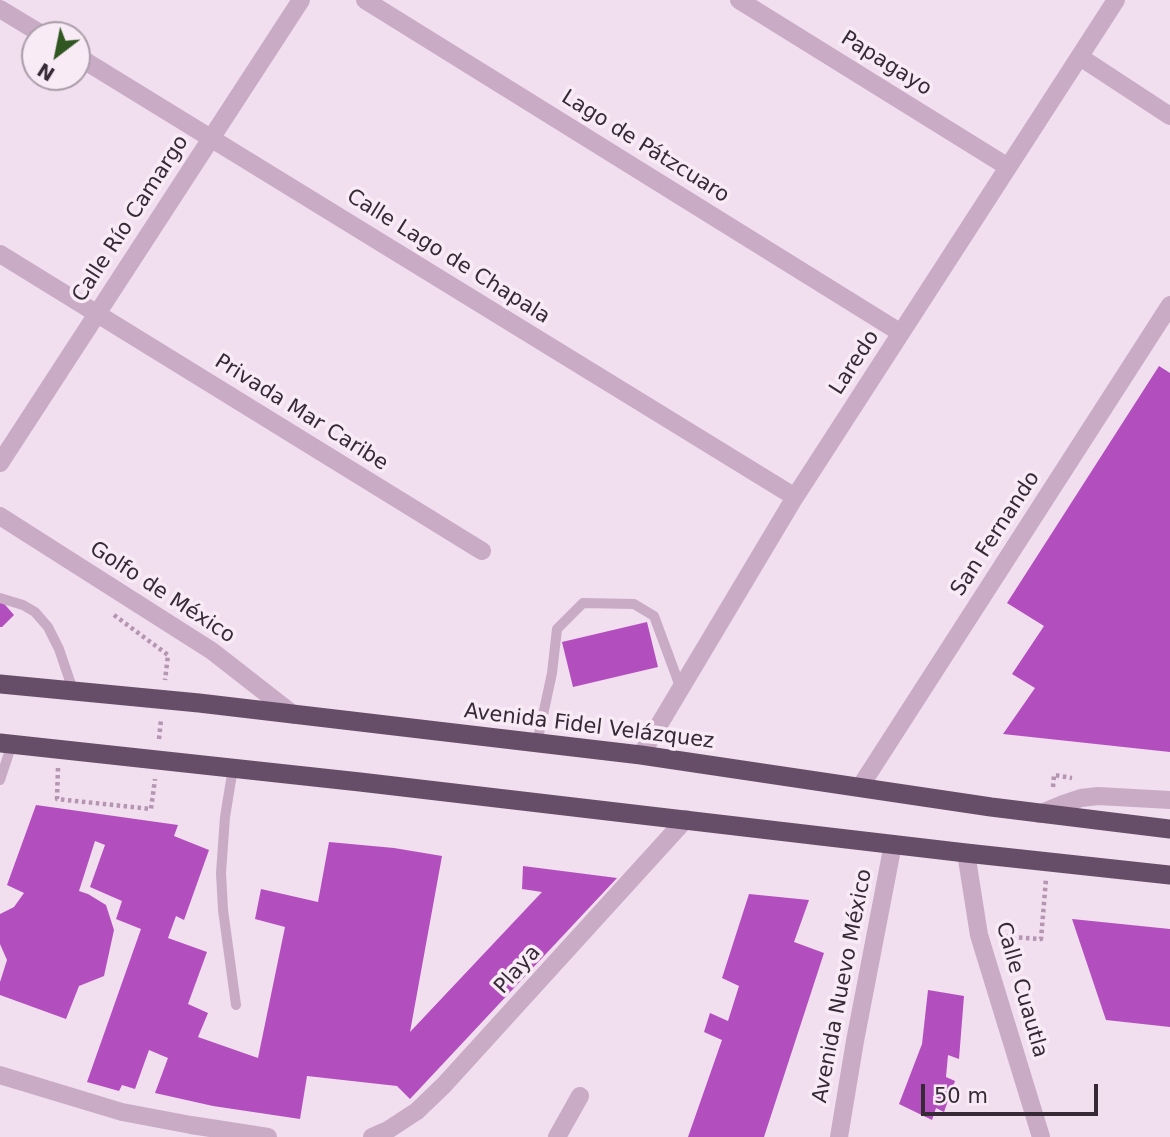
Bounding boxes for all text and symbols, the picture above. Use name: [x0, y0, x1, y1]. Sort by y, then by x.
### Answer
north arrow: [21, 21, 91, 91]
street label: Papagayo: [836, 26, 936, 102]
text: N: [33, 59, 59, 86]
street label: Lago de Pátzcuaro: [557, 85, 733, 209]
street label: Calle Río Camargo: [68, 131, 194, 307]
street label: Calle Lago de Chapala: [342, 184, 554, 330]
street label: Laredo: [825, 326, 885, 400]
street label: Privada Mar Caribe: [210, 349, 392, 477]
street label: San Fernando: [946, 467, 1046, 601]
street label: Golfo de México: [85, 537, 239, 649]
street label: Avenida Fidel Velázquez: [463, 699, 715, 755]
street label: Avenida Nuevo México: [808, 867, 878, 1105]
street label: Calle Cuautla: [990, 919, 1052, 1061]
street label: Playa: [490, 941, 546, 999]
scale bar: [925, 1070, 1102, 1114]
text: 50 m: [934, 1084, 988, 1108]

